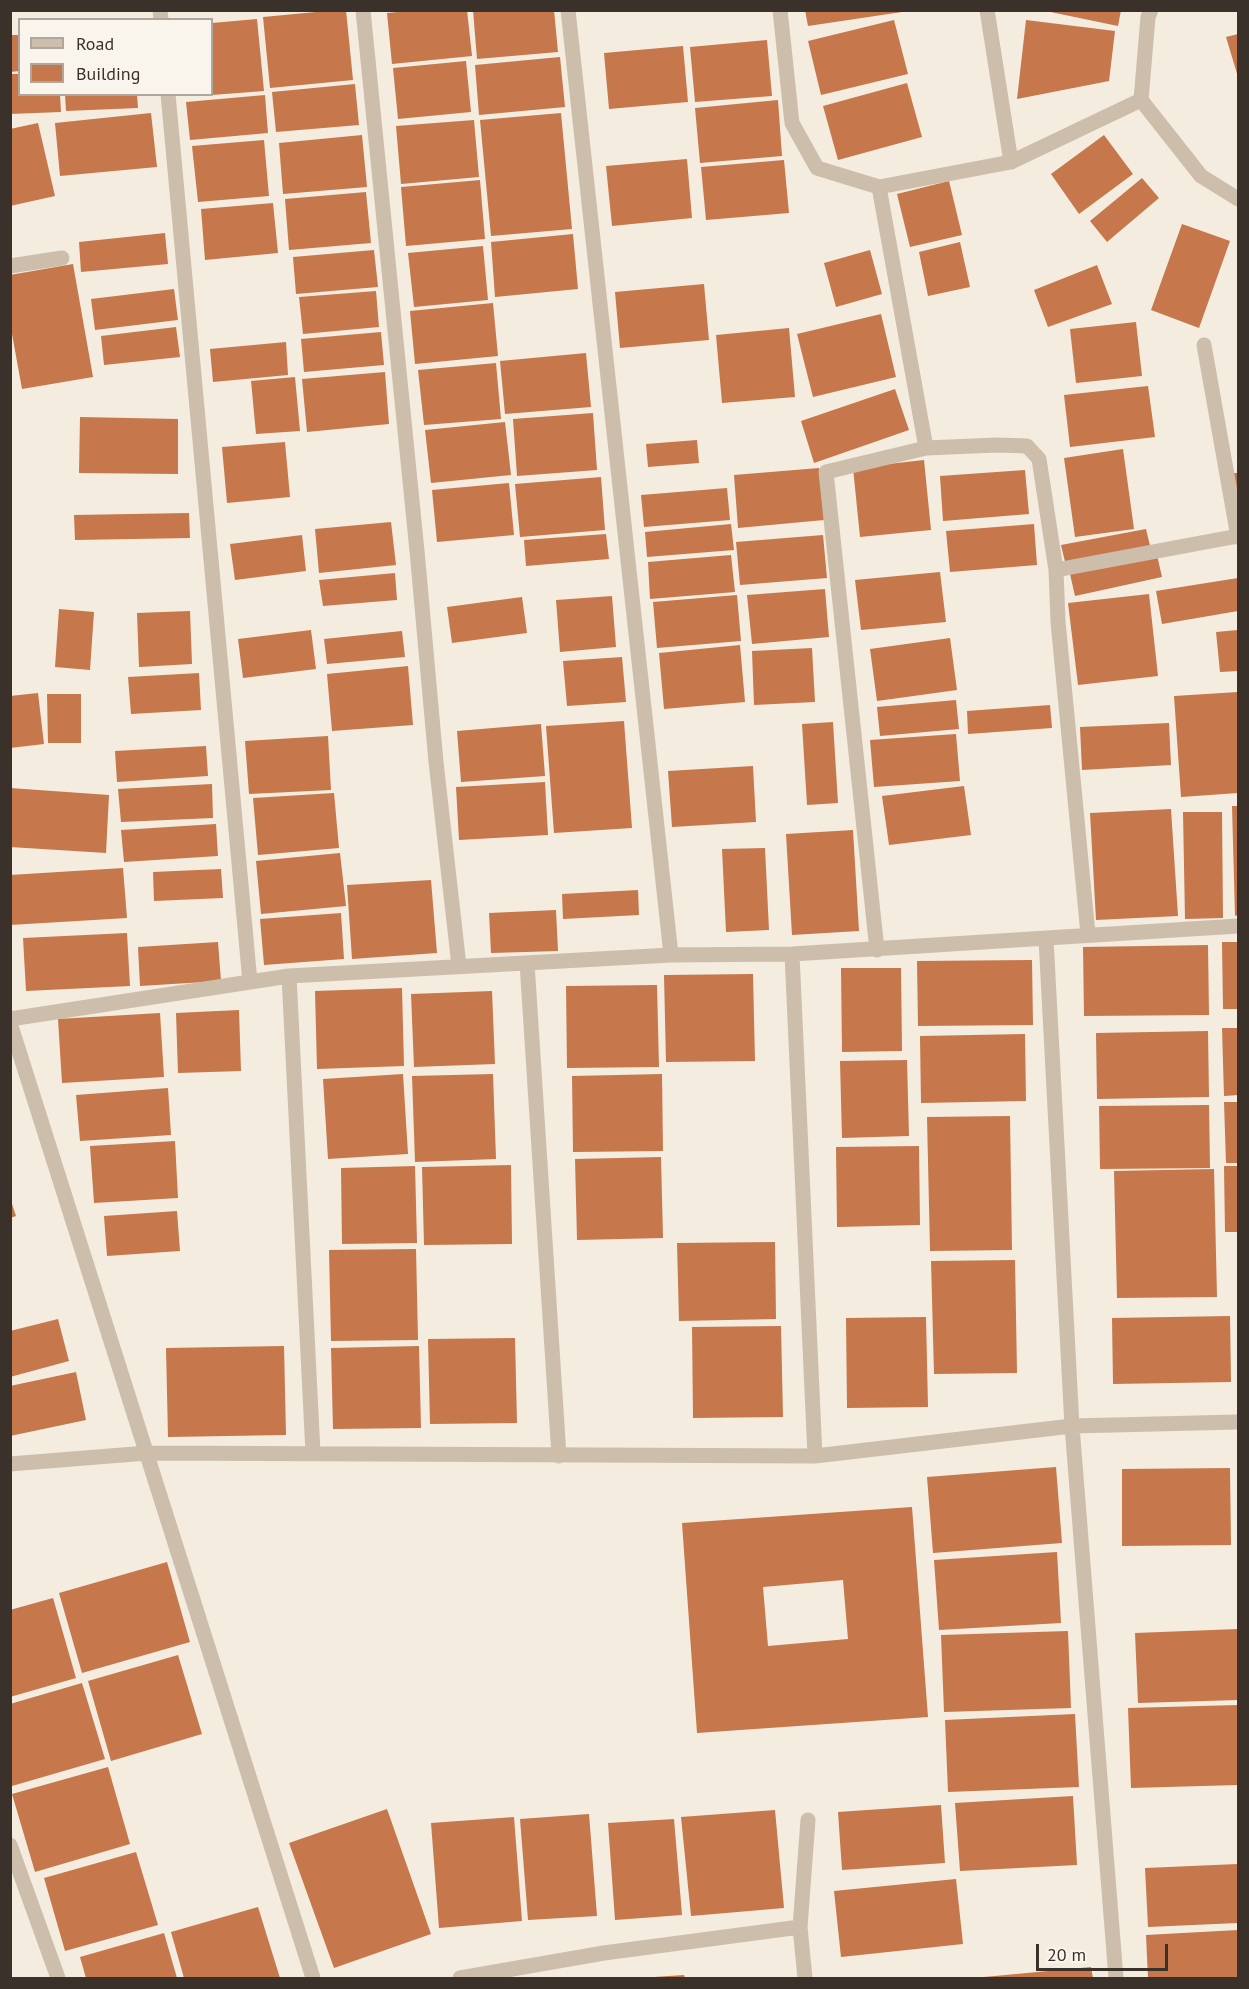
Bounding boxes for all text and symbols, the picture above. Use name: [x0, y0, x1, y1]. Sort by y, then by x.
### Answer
legend: [18, 18, 213, 96]
text: Road: [76, 32, 114, 55]
text: Building: [76, 62, 140, 85]
scale bar: [1039, 1932, 1171, 1970]
text: 20 m: [1047, 1943, 1086, 1966]

